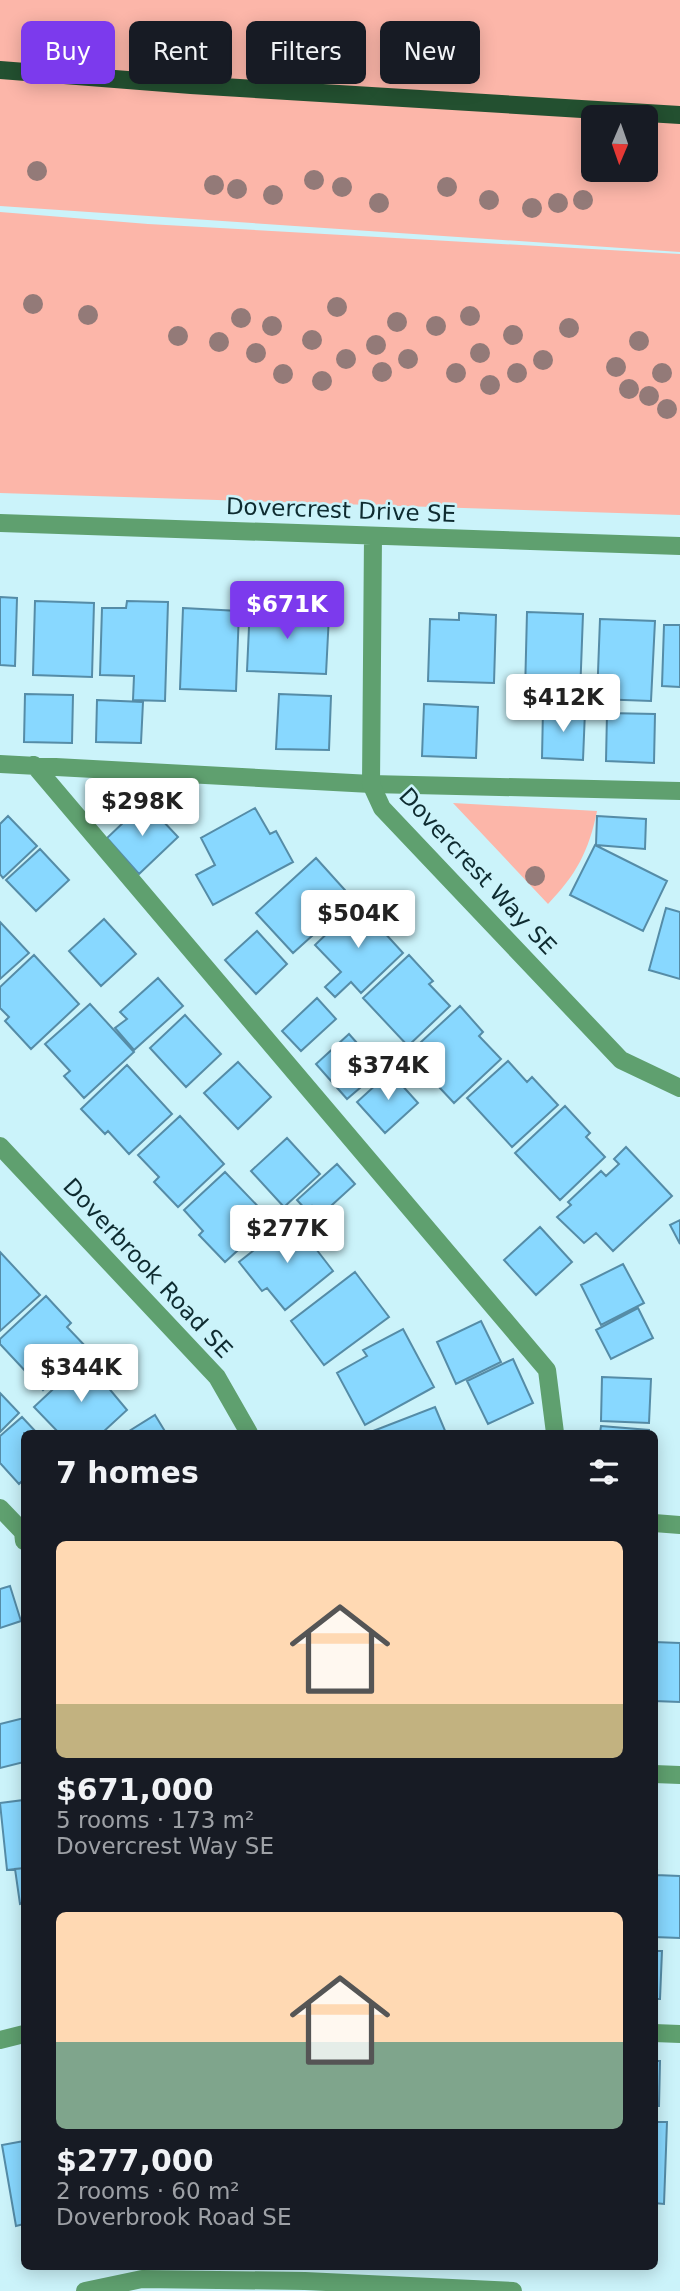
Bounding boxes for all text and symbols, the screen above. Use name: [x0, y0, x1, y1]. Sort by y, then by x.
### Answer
chip: Buy: [21, 21, 115, 84]
chip: Rent: [129, 21, 232, 84]
chip: Filters: [246, 21, 366, 84]
chip: New: [380, 21, 480, 84]
north arrow: [581, 105, 658, 182]
map controls: [581, 105, 658, 182]
street label: Dovercrest Drive SE: [225, 493, 457, 527]
pin: $671K: [238, 582, 336, 641]
text: $671K: [246, 591, 328, 617]
pin: $412K: [514, 674, 612, 734]
text: $412K: [522, 684, 604, 710]
pin: $298K: [93, 778, 191, 838]
street label: Dovercrest Way SE: [394, 782, 562, 960]
text: $298K: [101, 788, 183, 814]
pin: $504K: [309, 890, 407, 950]
text: $504K: [317, 900, 399, 926]
pin: $374K: [339, 1042, 437, 1102]
text: $374K: [347, 1052, 429, 1078]
street label: Doverbrook Road SE: [58, 1173, 238, 1363]
pin: $277K: [238, 1206, 336, 1265]
text: $277K: [246, 1215, 328, 1241]
pin: $344K: [32, 1344, 130, 1404]
text: $344K: [40, 1354, 122, 1380]
icon: filters: [585, 1453, 623, 1491]
text: 7 homes: [56, 1455, 199, 1490]
icon: home: [277, 1586, 403, 1712]
text: $671,000: [56, 1772, 214, 1807]
text: 5 rooms · 173 m²: [56, 1807, 254, 1833]
text: Dovercrest Way SE: [56, 1833, 274, 1859]
icon: home: [277, 1957, 403, 2083]
text: $277,000: [56, 2143, 214, 2178]
text: 2 rooms · 60 m²: [56, 2178, 240, 2204]
text: Doverbrook Road SE: [56, 2204, 291, 2230]

